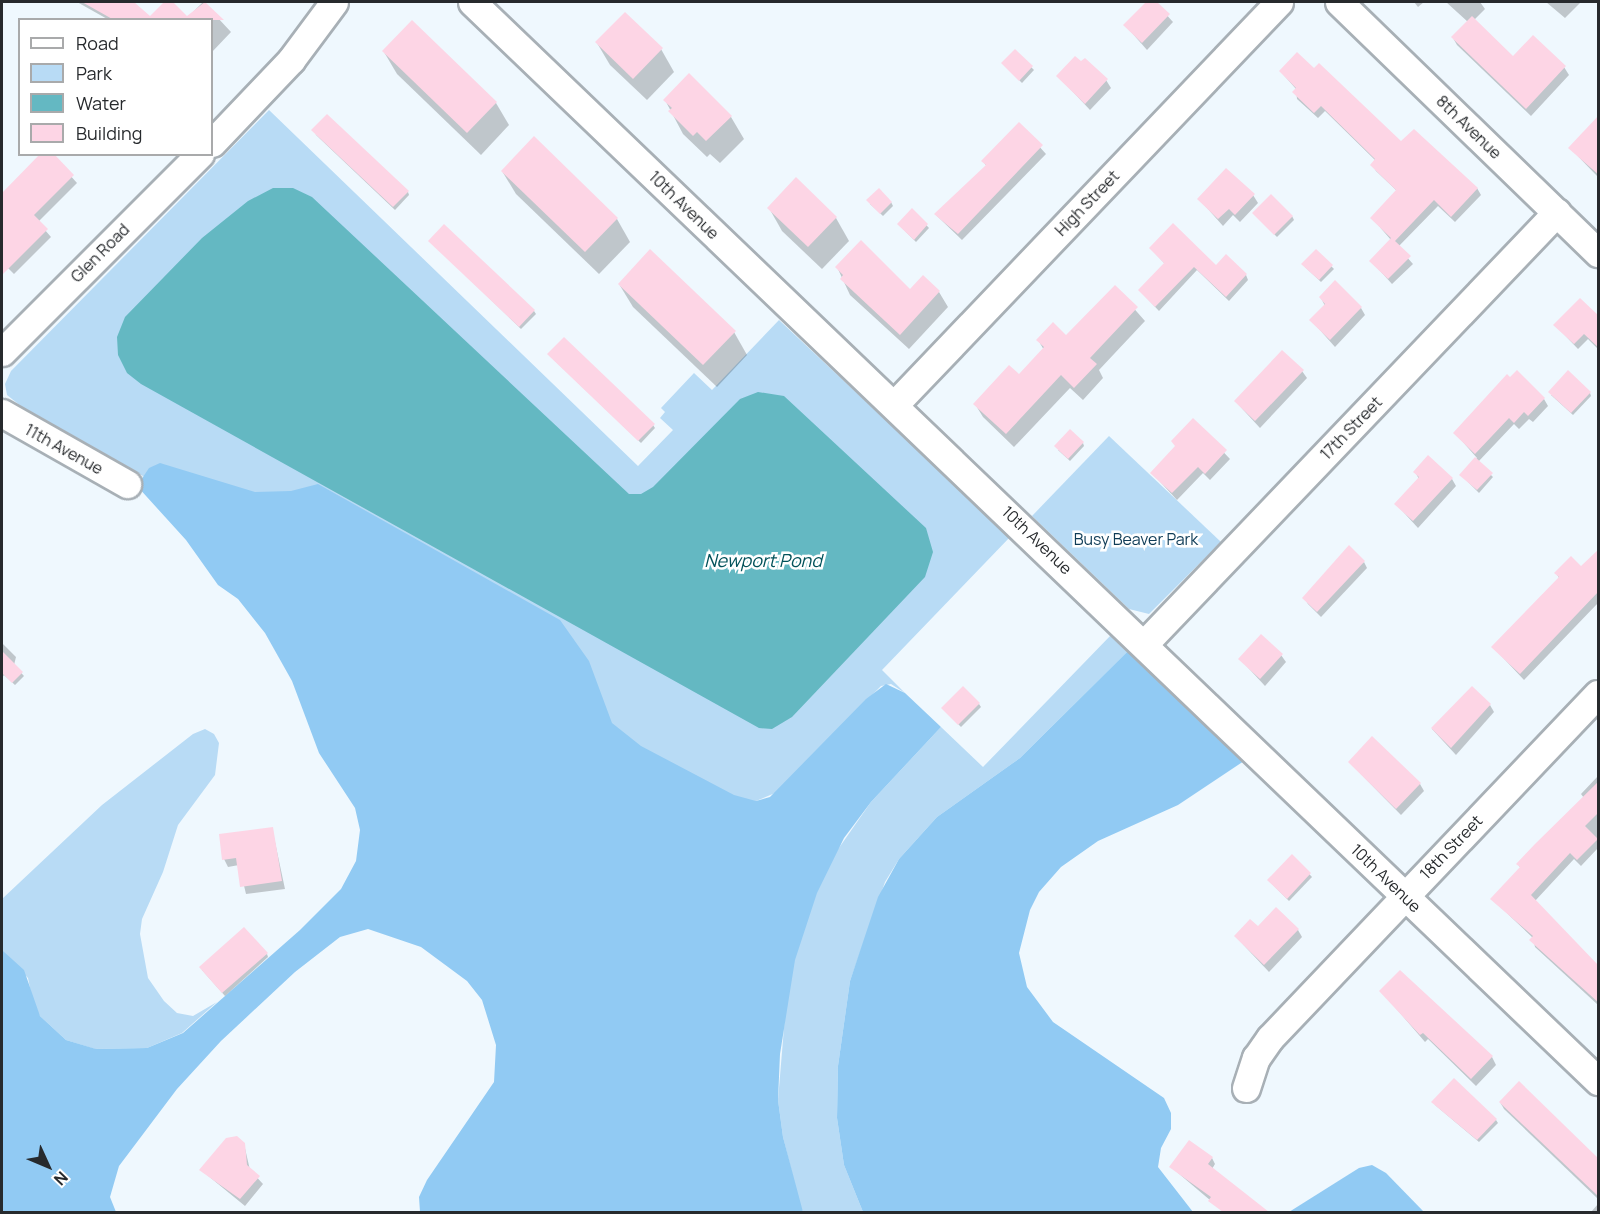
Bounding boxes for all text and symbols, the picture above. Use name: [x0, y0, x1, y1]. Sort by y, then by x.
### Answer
legend: [18, 18, 213, 156]
text: Road: [76, 31, 119, 55]
text: Park: [76, 61, 112, 85]
text: Water: [76, 91, 126, 115]
street label: 8th Avenue: [1432, 91, 1506, 163]
text: Building: [76, 121, 142, 145]
street label: High Street: [1051, 166, 1123, 240]
street label: 10th Avenue: [645, 167, 723, 243]
street label: Glen Road: [67, 220, 133, 286]
street label: 17th Street: [1316, 392, 1386, 464]
street label: 11th Avenue: [22, 420, 106, 478]
street label: 10th Avenue: [998, 502, 1076, 578]
park label: Busy Beaver Park: [1074, 529, 1198, 549]
water label: Newport Pond: [704, 549, 822, 571]
street label: 18th Street: [1416, 811, 1486, 883]
street label: 10th Avenue: [1347, 840, 1425, 916]
north arrow: [18, 1136, 78, 1196]
text: N: [49, 1167, 73, 1190]

